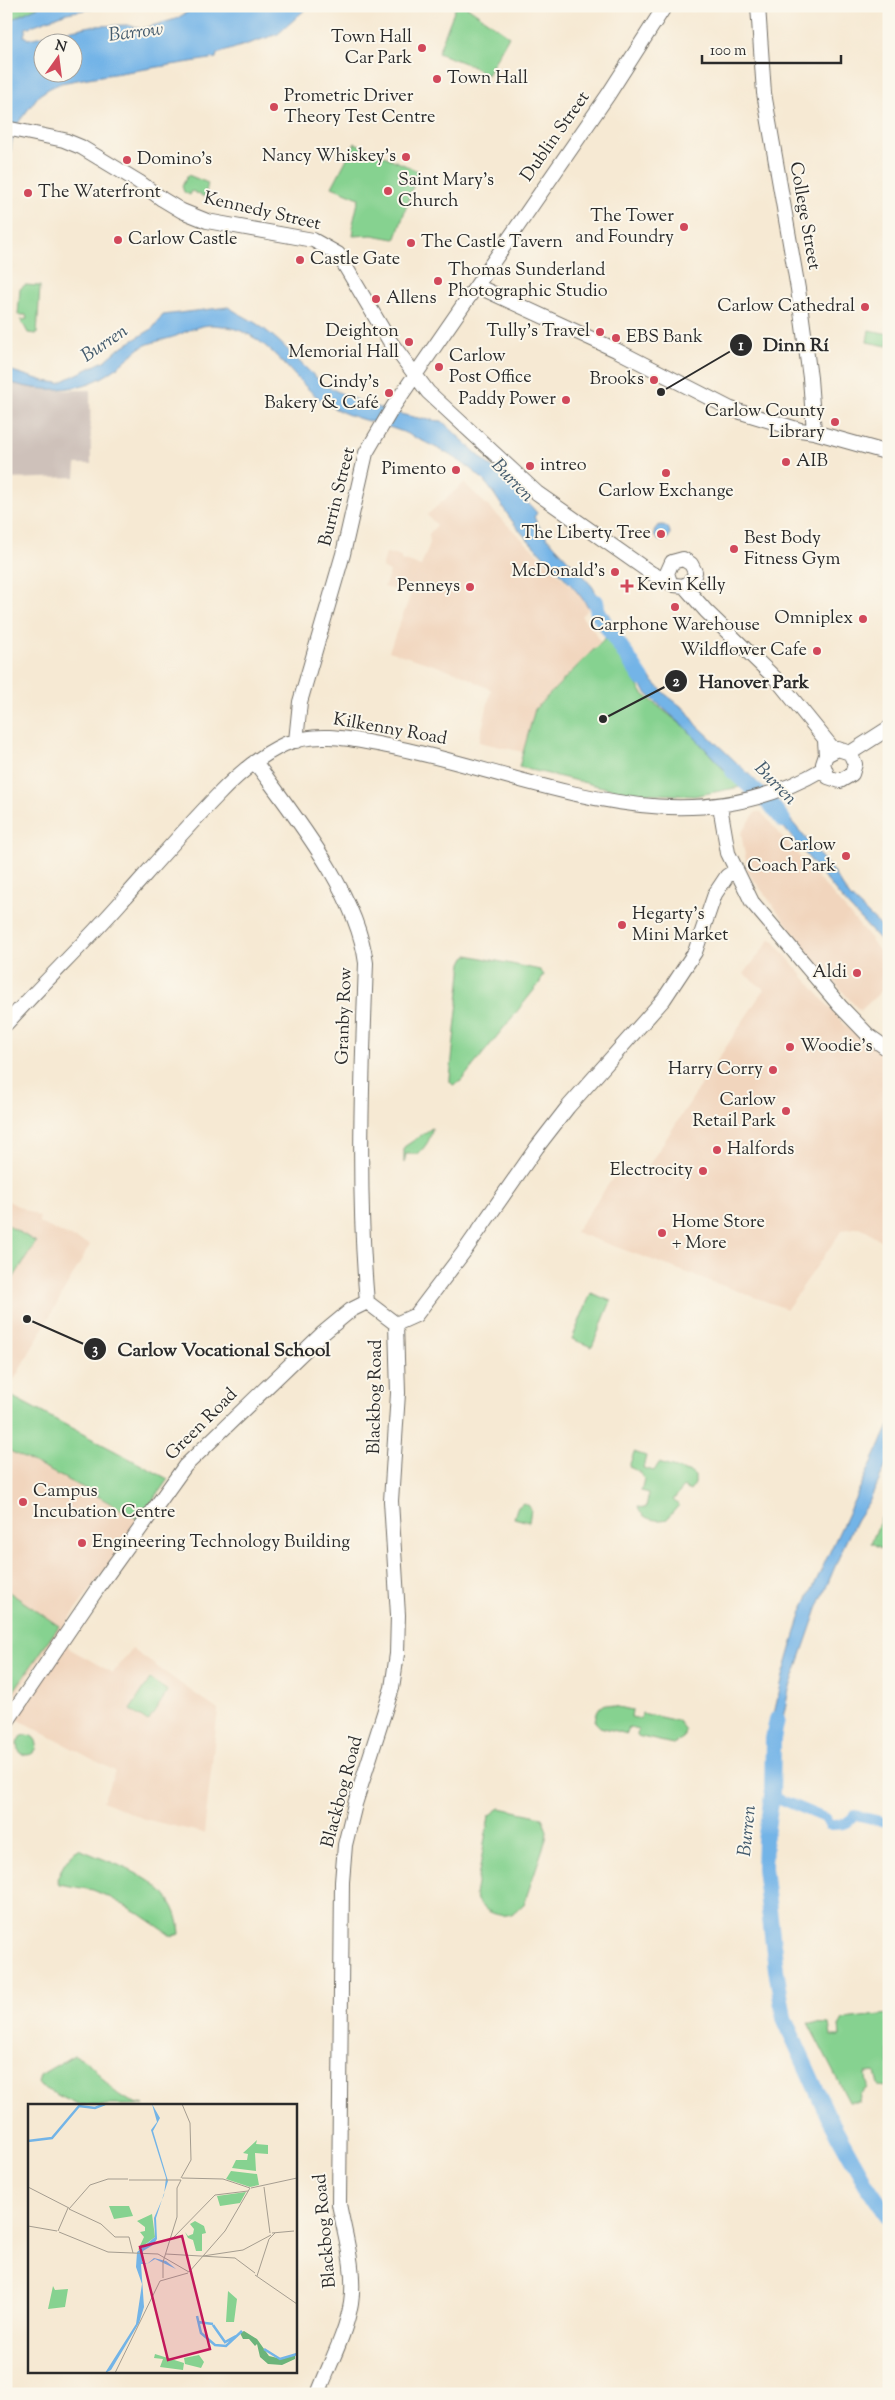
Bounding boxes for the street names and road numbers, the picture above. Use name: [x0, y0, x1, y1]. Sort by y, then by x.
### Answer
street label: Dublin Street: [515, 86, 597, 188]
street label: College Street: [782, 160, 826, 272]
street label: Kennedy Street: [201, 186, 323, 238]
street label: Burrin Street: [313, 445, 363, 549]
street label: Kilkenny Road: [331, 707, 449, 753]
street label: Granby Row: [330, 966, 360, 1065]
street label: Blackbog Road: [362, 1339, 390, 1455]
street label: Green Road: [160, 1383, 244, 1467]
street label: Blackbog Road: [316, 1733, 370, 1851]
street label: Blackbog Road: [308, 2173, 344, 2289]

